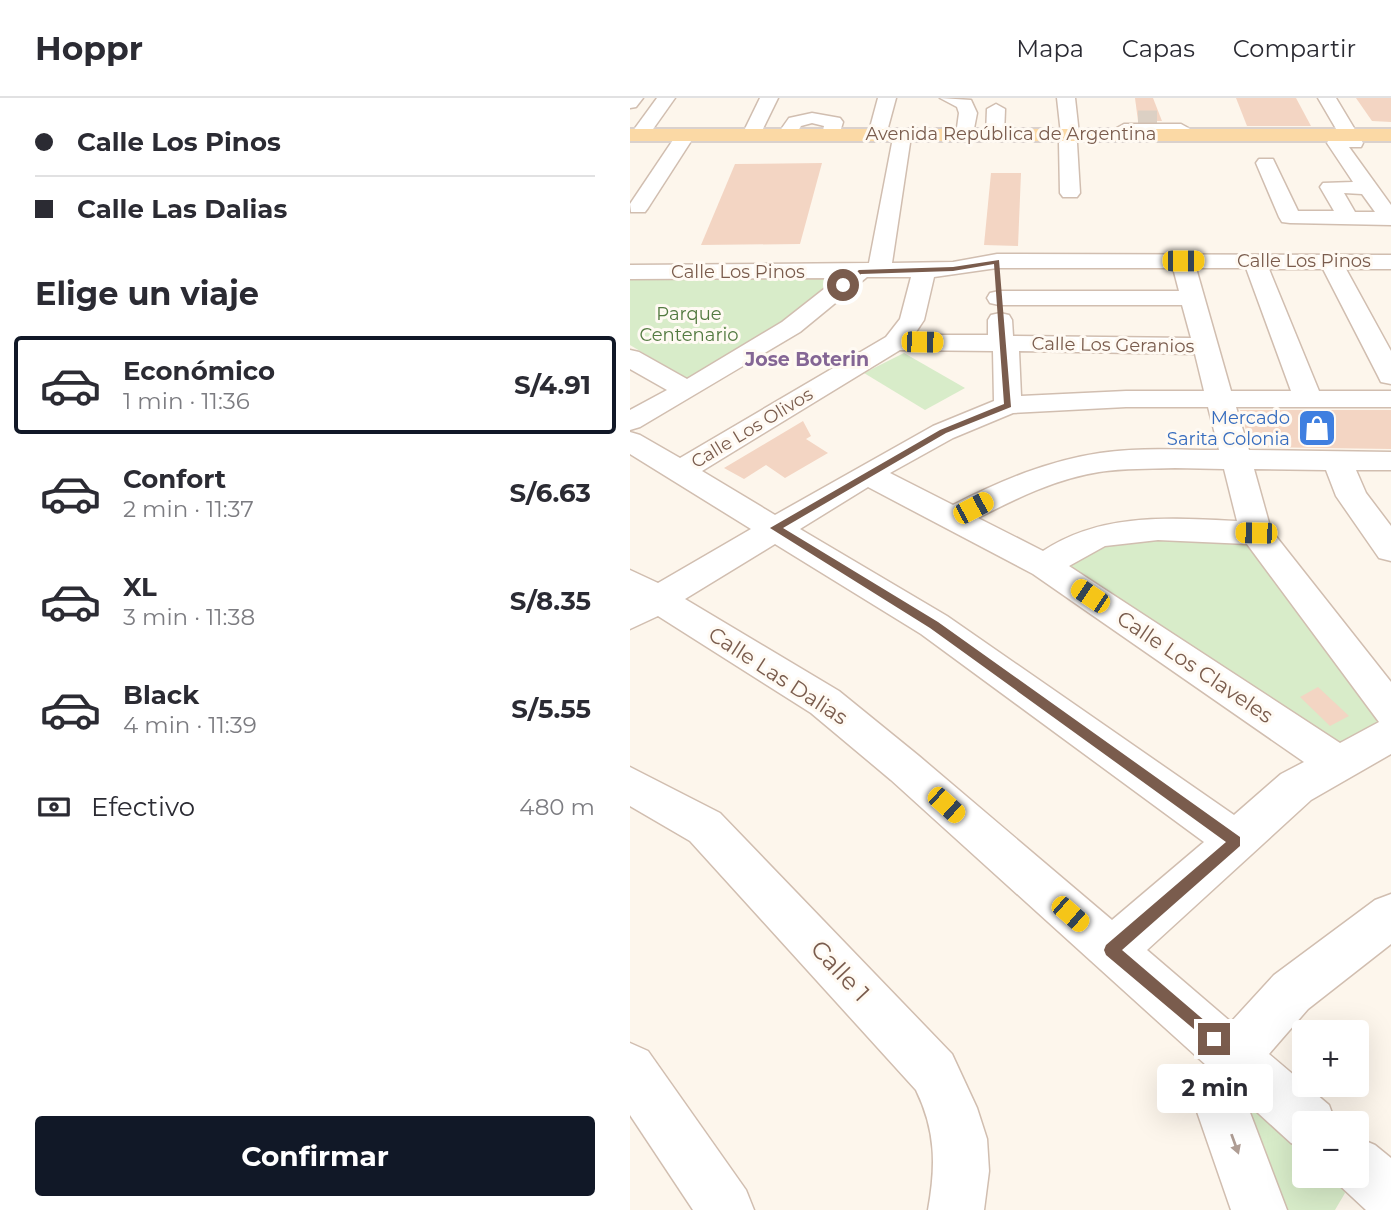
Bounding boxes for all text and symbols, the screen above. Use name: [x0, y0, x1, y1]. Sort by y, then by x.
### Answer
text: Hoppr: [35, 28, 143, 68]
text: Mapa: [1016, 34, 1084, 63]
text: Capas: [1122, 34, 1195, 63]
text: Compartir: [1233, 34, 1356, 63]
street label: Avenida República de Argentina: [866, 123, 1156, 145]
text: Calle Los Pinos: [77, 126, 281, 158]
text: Calle Las Dalias: [77, 193, 287, 225]
street label: Calle Los Pinos: [1237, 250, 1371, 272]
car: [1163, 251, 1205, 272]
street label: Calle Los Pinos: [671, 261, 805, 283]
route start: [827, 269, 859, 301]
text: Elige un viaje: [35, 274, 259, 313]
park label: Parque Centenario: [639, 303, 739, 346]
car: [901, 331, 944, 353]
street label: Calle Los Geranios: [1031, 333, 1195, 357]
district label: Jose Boterin: [744, 348, 869, 371]
icon: car: [39, 354, 102, 417]
text: Económico: [123, 355, 275, 387]
text: S/4.91: [514, 369, 591, 401]
street label: Calle Los Olivos: [687, 383, 817, 473]
text: 1 min · 11:36: [123, 387, 250, 415]
place label: Mercado Sarita Colonia: [1167, 407, 1290, 450]
shop icon: Mercado Sarita Colonia: [1296, 407, 1338, 449]
icon: car: [39, 462, 102, 525]
text: Confort: [123, 463, 226, 495]
text: S/6.63: [509, 477, 591, 509]
car: [950, 489, 997, 527]
text: 2 min · 11:37: [123, 495, 254, 523]
car: [1235, 522, 1278, 544]
icon: car: [39, 570, 102, 633]
text: XL: [123, 571, 157, 603]
car: [1067, 576, 1114, 616]
text: S/8.35: [510, 585, 591, 617]
text: 3 min · 11:38: [123, 603, 255, 631]
street label: Calle Los Claveles: [1113, 605, 1278, 728]
street label: Calle Las Dalias: [704, 621, 853, 730]
icon: car: [39, 678, 102, 741]
text: Black: [123, 679, 199, 711]
text: S/5.55: [511, 693, 591, 725]
text: 4 min · 11:39: [123, 711, 257, 739]
car: [924, 783, 969, 827]
icon: cash: [35, 788, 73, 826]
text: Efectivo: [91, 791, 195, 823]
text: 480 m: [519, 793, 595, 821]
car: [1048, 892, 1093, 936]
street label: Calle 1: [805, 934, 876, 1007]
map controls: [1292, 1020, 1369, 1188]
button: +: [1292, 1020, 1369, 1097]
route end: [1198, 1023, 1230, 1055]
callout: 2 min: [1156, 1063, 1272, 1112]
text: 2 min: [1181, 1074, 1249, 1102]
button: −: [1292, 1111, 1369, 1188]
button: Confirmar: [35, 1116, 595, 1196]
one-way arrow: [1230, 1134, 1241, 1155]

